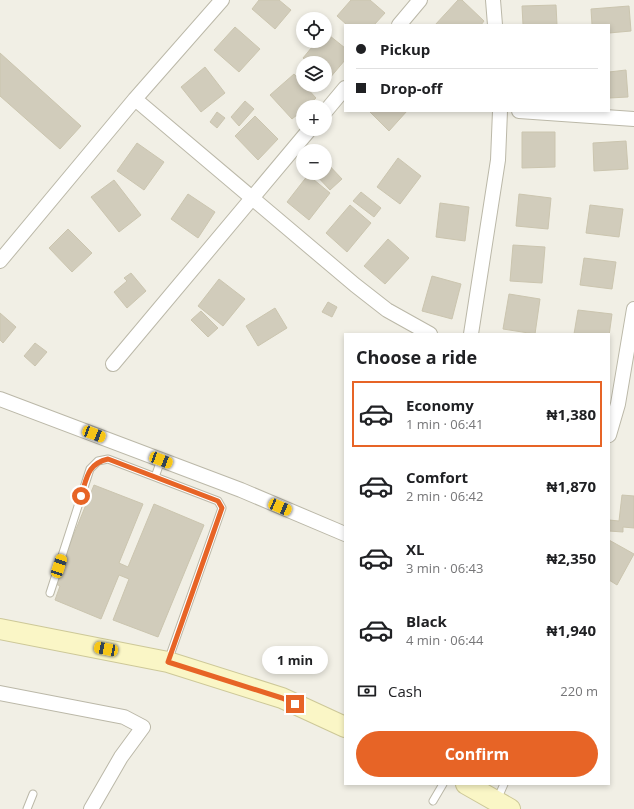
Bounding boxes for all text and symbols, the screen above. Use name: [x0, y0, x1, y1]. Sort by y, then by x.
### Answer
map controls: [296, 12, 332, 180]
button: locate: [296, 12, 332, 48]
text: Pickup: [380, 39, 430, 59]
button: layers: [296, 56, 332, 92]
text: Drop-off: [380, 78, 442, 98]
button: +: [296, 100, 332, 136]
button: −: [296, 144, 332, 180]
text: Choose a ride: [356, 345, 477, 369]
text: Economy: [406, 395, 474, 415]
icon: car: [358, 396, 394, 432]
text: ₦1,380: [547, 404, 596, 424]
text: 1 min · 06:41: [406, 415, 483, 433]
car: [81, 424, 107, 444]
car: [148, 450, 174, 470]
text: Comfort: [406, 467, 468, 487]
icon: car: [358, 468, 394, 504]
text: ₦1,870: [547, 476, 596, 496]
route start: [72, 487, 90, 505]
text: 2 min · 06:42: [406, 487, 483, 505]
car: [267, 497, 293, 517]
text: XL: [406, 539, 424, 559]
icon: car: [358, 540, 394, 576]
text: ₦2,350: [547, 548, 596, 568]
car: [50, 553, 68, 579]
text: 3 min · 06:43: [406, 559, 483, 577]
text: Black: [406, 611, 447, 631]
icon: car: [358, 612, 394, 648]
text: ₦1,940: [547, 620, 596, 640]
text: 4 min · 06:44: [406, 631, 483, 649]
car: [93, 641, 119, 657]
callout: 1 min: [262, 646, 328, 674]
text: 1 min: [277, 651, 313, 669]
icon: cash: [356, 680, 378, 702]
text: Cash: [388, 681, 422, 701]
text: 220 m: [560, 682, 598, 700]
route end: [286, 695, 304, 713]
button: Confirm: [356, 731, 598, 777]

